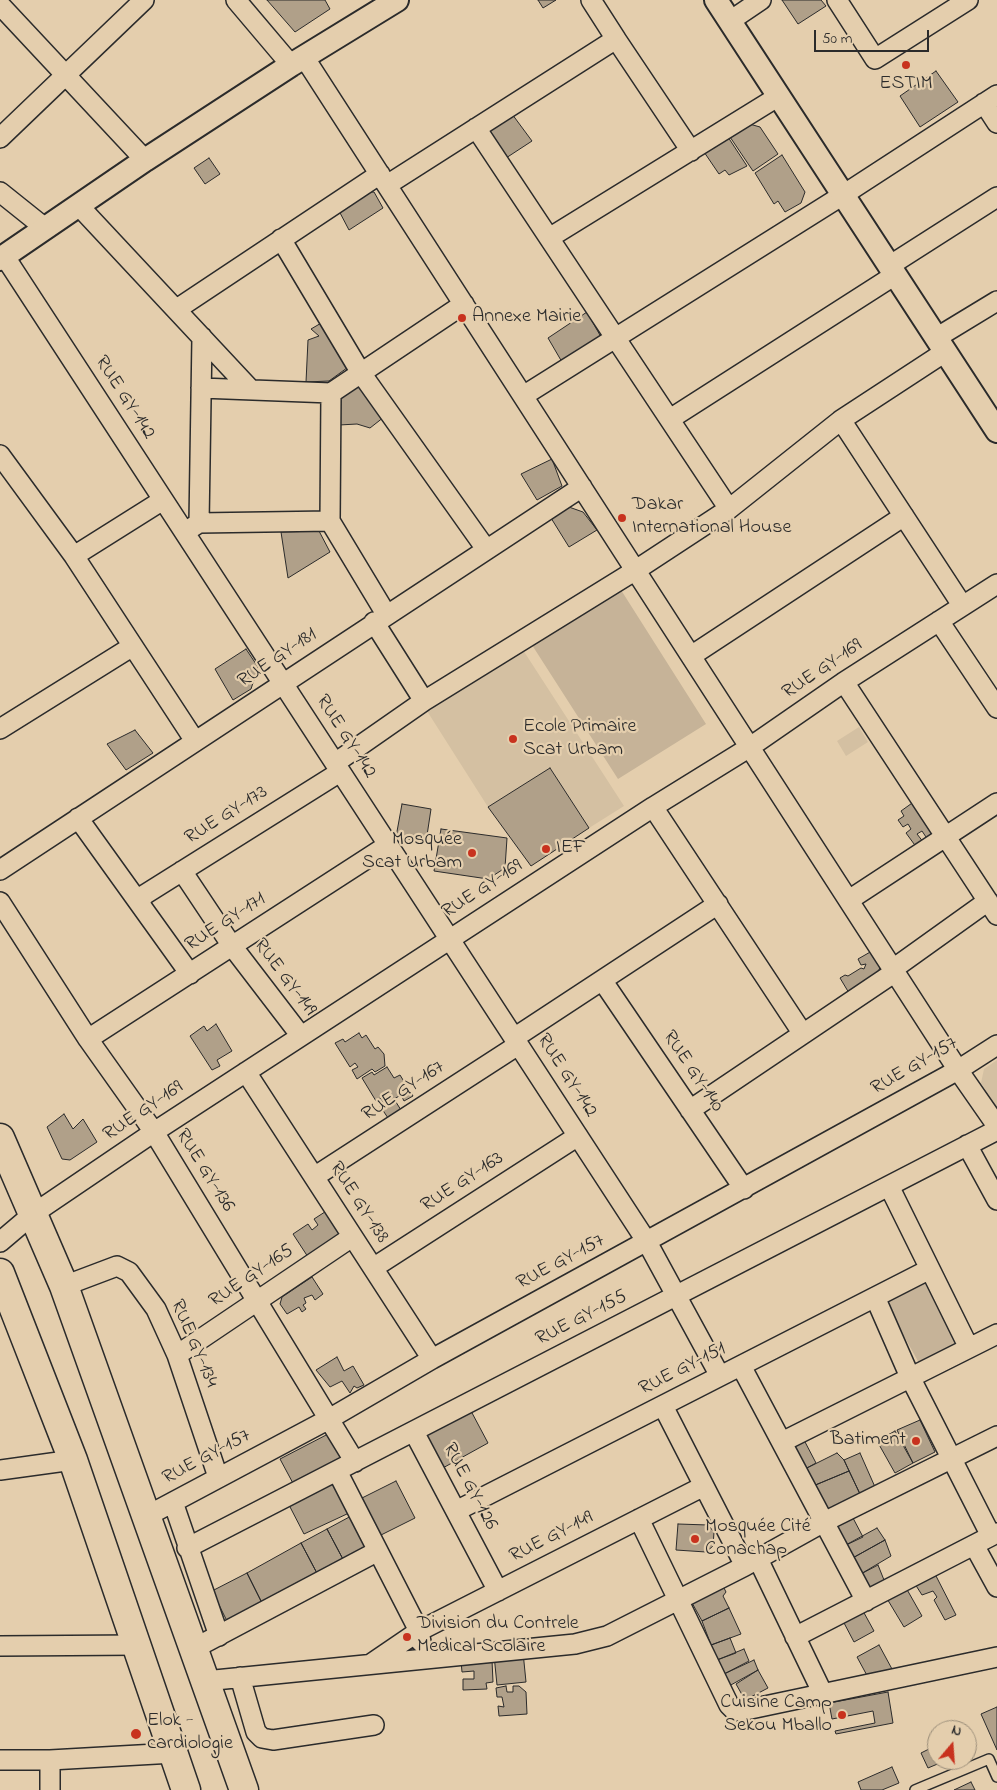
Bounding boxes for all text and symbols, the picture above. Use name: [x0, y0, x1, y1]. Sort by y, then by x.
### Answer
scale bar: [817, 20, 932, 52]
text: 50 m: [822, 28, 852, 50]
marker: ESTIM: [900, 59, 912, 71]
place label: ESTIM: [879, 73, 933, 97]
place label: Annexe Mairie: [472, 306, 581, 330]
marker: Annexe Mairie: [456, 312, 468, 324]
street label: RUE GY-142: [88, 352, 160, 444]
place label: Dakar International House: [632, 494, 791, 541]
marker: Dakar International House: [616, 512, 628, 524]
street label: RUE GY-181: [234, 624, 322, 694]
street label: RUE GY-169: [778, 635, 868, 705]
street label: RUE GY-142: [309, 691, 381, 783]
place label: Ecole Primaire Scat Urbam: [523, 716, 636, 763]
marker: Ecole Primaire Scat Urbam: [507, 733, 519, 745]
street label: RUE GY-173: [181, 781, 273, 851]
place label: Mosquée Scat Urbam: [362, 829, 462, 876]
place label: IEF: [556, 837, 586, 861]
marker: IEF: [540, 843, 552, 855]
marker: Mosquée Scat Urbam: [466, 847, 478, 859]
street label: RUE GY-169: [438, 855, 528, 925]
street label: RUE GY-171: [181, 888, 271, 958]
street label: RUE GY-149: [247, 935, 321, 1021]
street label: RUE GY-140: [656, 1027, 728, 1117]
street label: RUE GY-142: [530, 1030, 602, 1122]
street label: RUE GY-157: [867, 1033, 963, 1101]
street label: RUE GY-167: [358, 1056, 450, 1128]
street label: RUE GY-169: [99, 1077, 189, 1147]
street label: RUE GY-136: [169, 1125, 239, 1217]
street label: RUE GY-163: [417, 1147, 509, 1219]
street label: RUE GY-138: [323, 1158, 393, 1248]
street label: RUE GY-157: [513, 1230, 609, 1296]
street label: RUE GY-165: [205, 1240, 299, 1314]
street label: RUE GY-155: [532, 1286, 632, 1352]
street label: RUE GY-134: [164, 1297, 222, 1391]
street label: RUE GY-151: [636, 1338, 730, 1402]
street label: RUE GY-157: [159, 1425, 255, 1491]
place label: Batiment: [830, 1429, 906, 1453]
marker: Batiment: [910, 1435, 922, 1447]
street label: RUE GY-126: [436, 1439, 502, 1535]
street label: RUE GY-149: [506, 1507, 598, 1569]
place label: Mosquée Cité Conachap: [705, 1516, 811, 1563]
marker: Mosquée Cité Conachap: [689, 1533, 701, 1545]
place label: Division du Contrele Medical Scolaire: [417, 1613, 579, 1660]
marker: Division du Contrele Medical Scolaire: [401, 1631, 413, 1643]
place label: Cuisine Camp Sekou Mballo: [720, 1692, 832, 1739]
marker: Cuisine Camp Sekou Mballo: [836, 1709, 848, 1721]
place label: Elok - cardiologie: [147, 1710, 233, 1757]
north arrow: [927, 1720, 977, 1770]
text: N: [949, 1720, 964, 1743]
marker: Elok - cardiologie: [129, 1727, 143, 1741]

